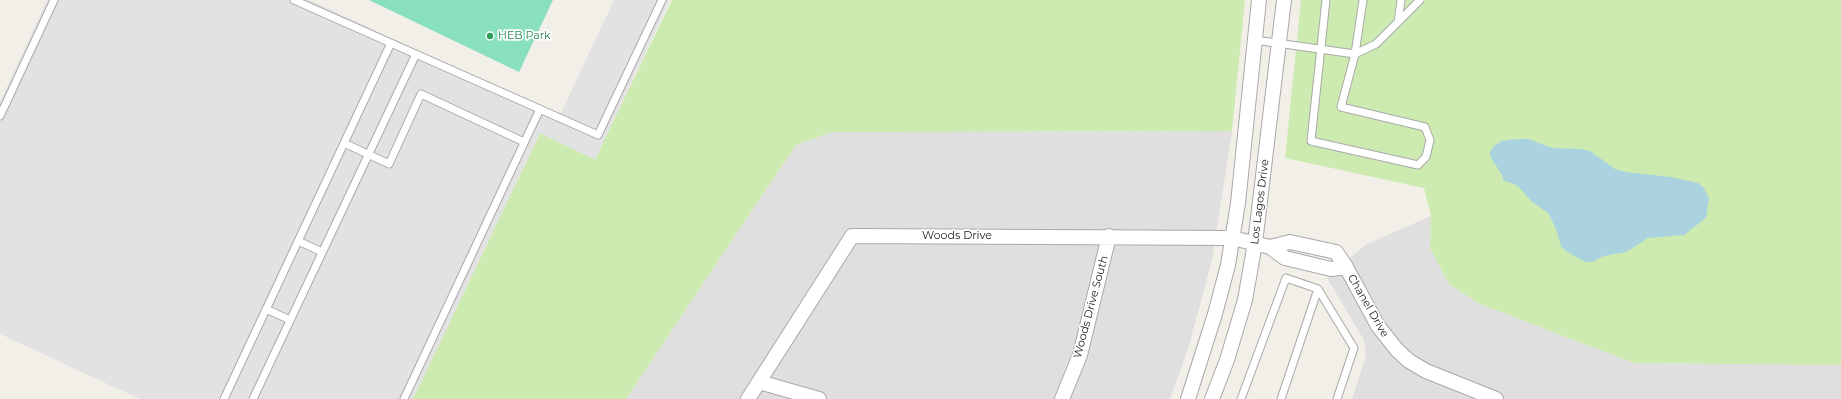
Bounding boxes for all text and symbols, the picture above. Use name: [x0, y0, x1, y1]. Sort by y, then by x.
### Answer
place label: HEB Park: [498, 29, 551, 43]
marker: HEB Park: [485, 31, 495, 41]
street label: Los Lagos Drive: [1248, 159, 1272, 245]
street label: Woods Drive: [922, 229, 992, 243]
street label: Woods Drive South: [1071, 254, 1111, 360]
street label: Chanel Drive: [1345, 272, 1391, 340]

